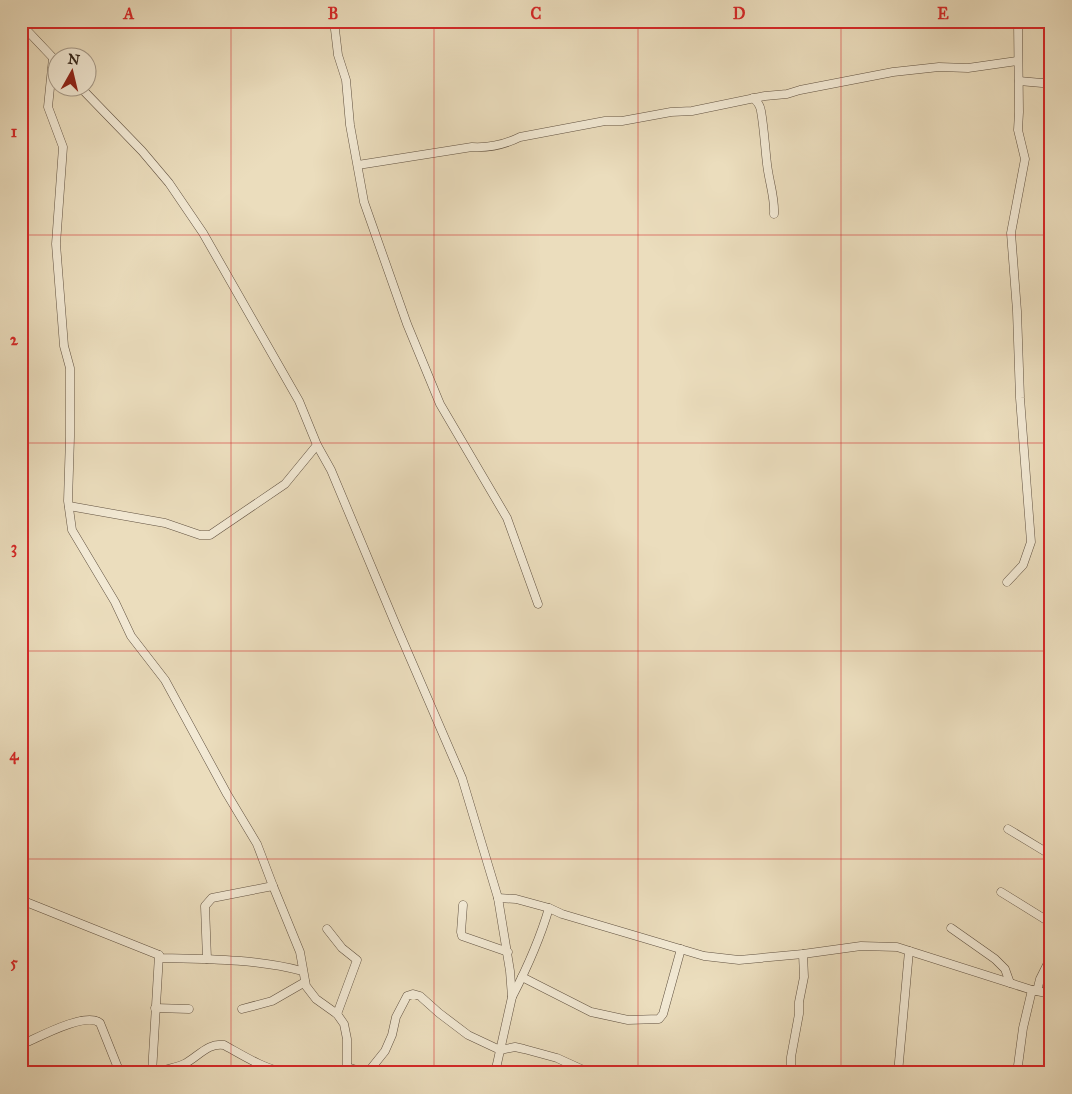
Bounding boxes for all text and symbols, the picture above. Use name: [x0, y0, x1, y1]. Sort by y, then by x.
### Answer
text: A: [123, 4, 135, 23]
text: B: [328, 4, 338, 23]
text: C: [531, 4, 542, 23]
text: D: [733, 4, 746, 23]
text: E: [937, 4, 949, 23]
north arrow: [48, 48, 98, 98]
text: N: [67, 50, 81, 69]
text: 1: [11, 122, 18, 141]
text: 2: [10, 330, 19, 349]
text: 3: [11, 538, 17, 558]
text: 4: [10, 745, 20, 765]
text: 5: [10, 953, 18, 972]

